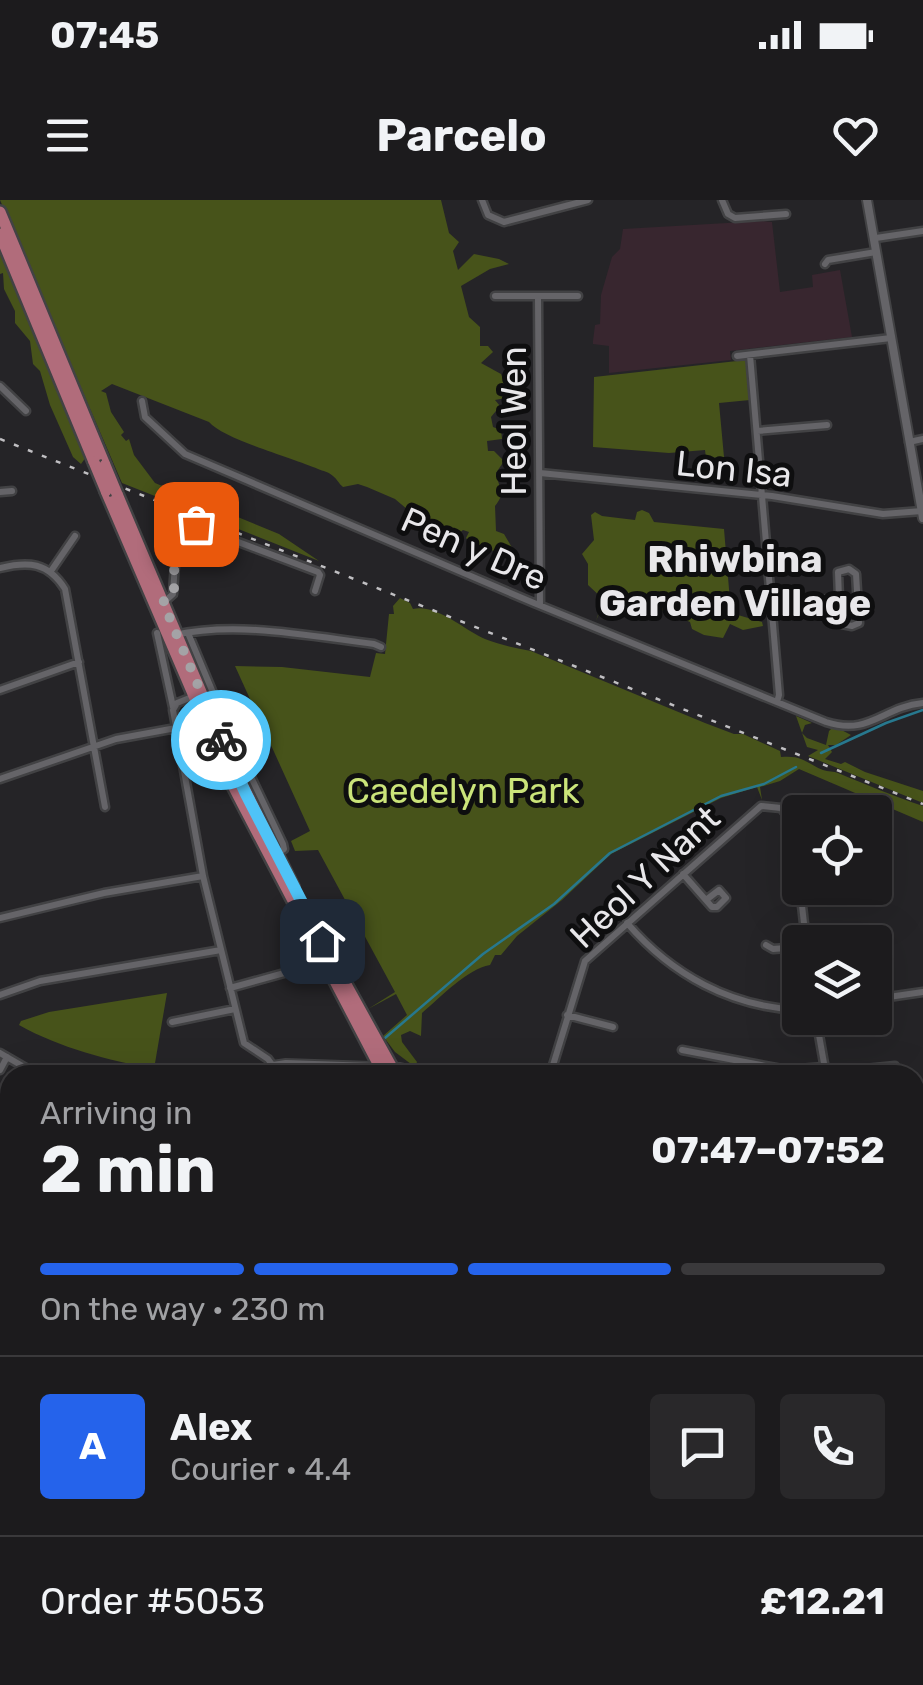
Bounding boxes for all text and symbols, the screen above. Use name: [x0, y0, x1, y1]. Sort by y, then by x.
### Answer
text: 07:45: [50, 12, 159, 58]
icon: menu: [40, 108, 95, 163]
icon: heart: [828, 108, 883, 163]
text: Parcelo: [376, 109, 547, 162]
street label: Heol Wen: [493, 346, 535, 496]
street label: Lon Isa: [674, 442, 794, 496]
pin: [154, 482, 239, 567]
icon: bag: [169, 497, 224, 552]
street label: Pen y Dre: [395, 498, 553, 600]
district label: Rhiwbina Garden Village: [599, 536, 871, 626]
courier: [171, 690, 271, 790]
icon: bike: [194, 713, 249, 768]
park label: Caedelyn Park: [346, 770, 580, 812]
map controls: [782, 795, 892, 1035]
button: locate: [782, 795, 892, 905]
street label: Heol Y Nant: [561, 797, 729, 957]
pin: [280, 899, 365, 984]
icon: home: [295, 914, 350, 969]
button: layers: [782, 925, 892, 1035]
text: Arriving in: [40, 1094, 192, 1132]
text: 07:47–07:52: [651, 1127, 885, 1173]
text: 2 min: [40, 1131, 216, 1208]
text: On the way · 230 m: [40, 1290, 325, 1328]
button: chat: [650, 1394, 755, 1499]
button: phone: [780, 1394, 885, 1499]
text: Alex: [170, 1404, 252, 1450]
text: A: [79, 1423, 106, 1469]
text: Courier · 4.4: [170, 1450, 351, 1488]
text: Order #5053: [40, 1578, 265, 1624]
text: £12.21: [760, 1578, 885, 1624]

